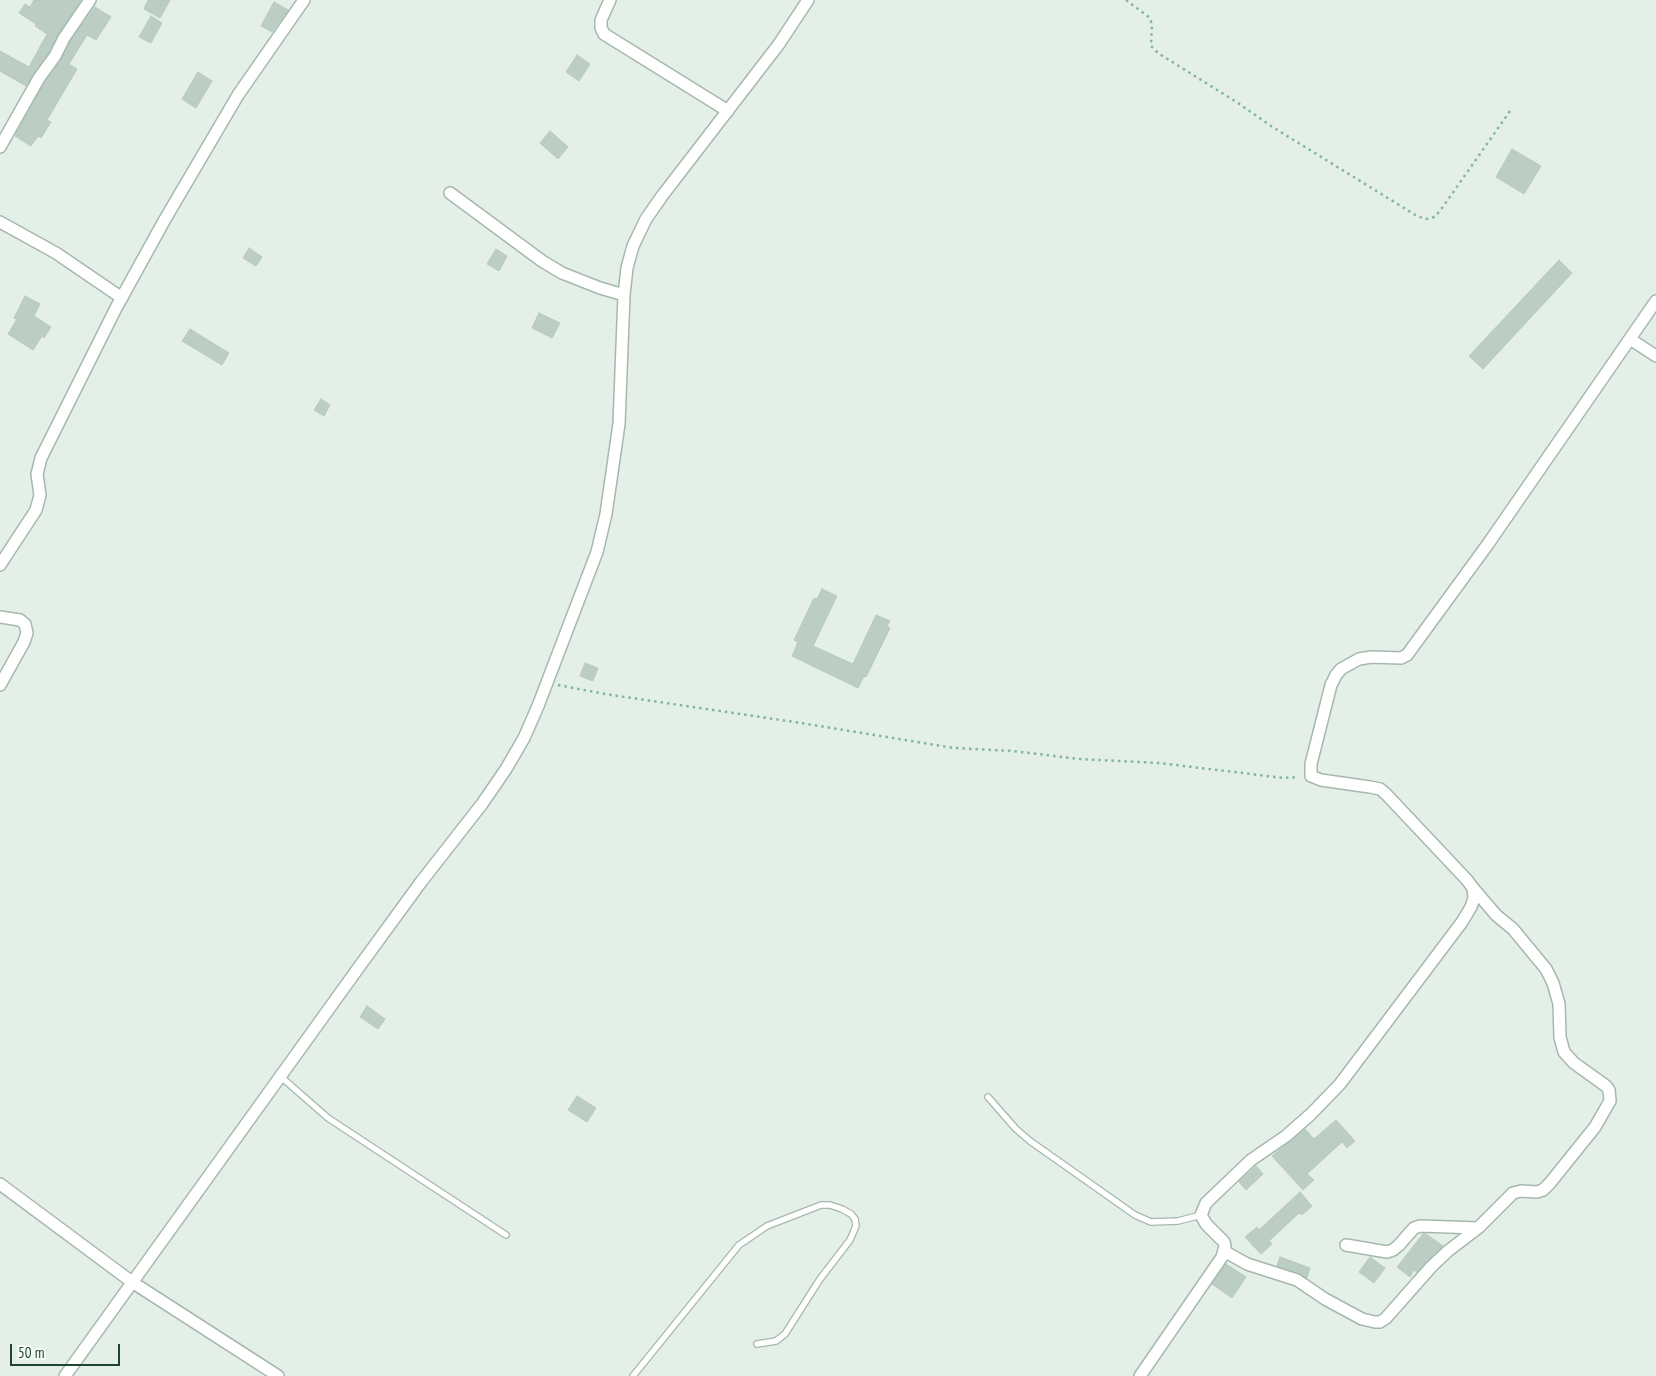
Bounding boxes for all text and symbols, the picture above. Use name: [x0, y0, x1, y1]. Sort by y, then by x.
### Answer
scale bar: [12, 1334, 122, 1366]
text: 50 m: [18, 1343, 44, 1362]

